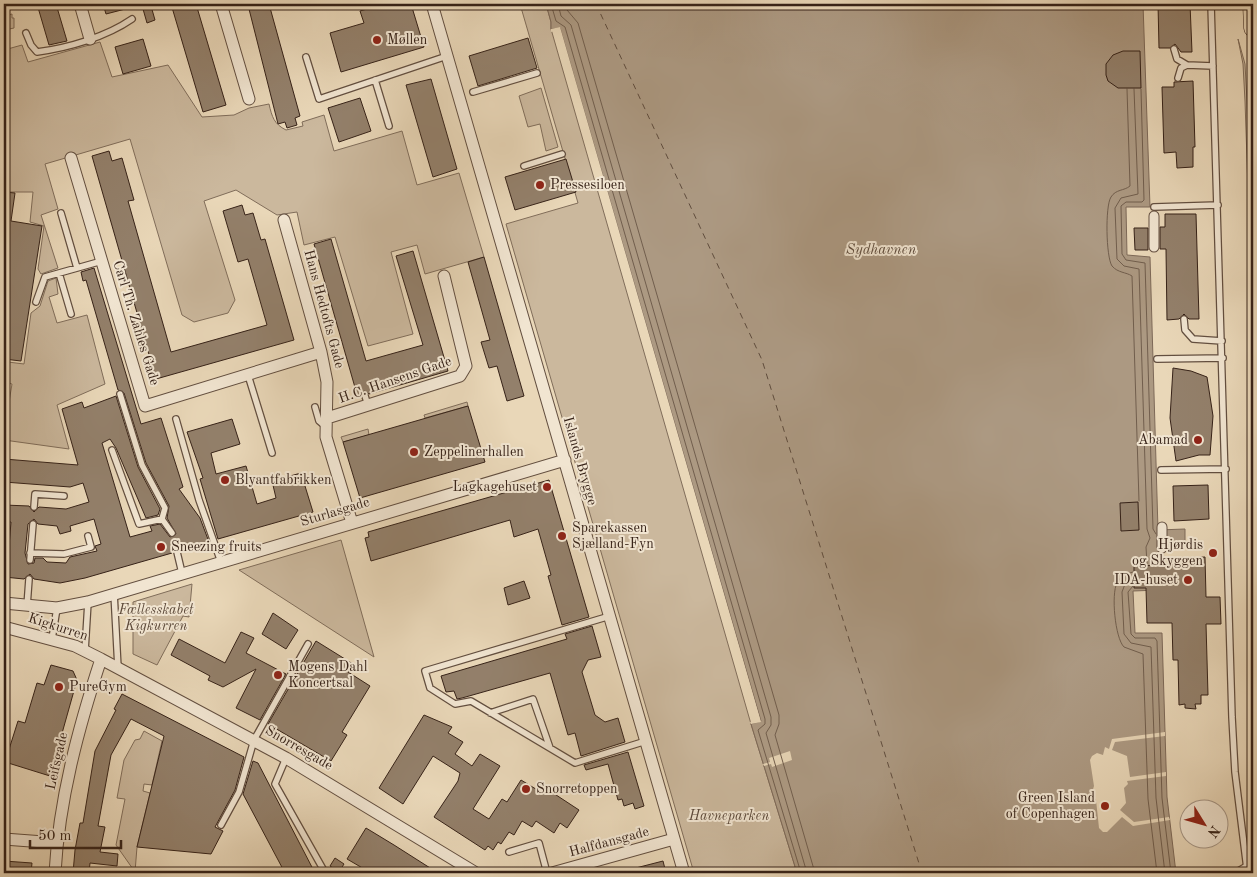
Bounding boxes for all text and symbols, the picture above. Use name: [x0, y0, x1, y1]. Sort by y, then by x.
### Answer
place label: Møllen: [387, 33, 428, 47]
marker: Møllen: [371, 34, 383, 46]
place label: Pressesiloen: [550, 178, 625, 192]
marker: Pressesiloen: [534, 179, 546, 191]
water label: Sydhavnen: [846, 243, 917, 258]
street label: Hans Hedtofts Gade: [301, 248, 347, 370]
street label: Carl Th. Zahles Gade: [110, 259, 162, 387]
street label: H.C. Hansens Gade: [337, 354, 453, 406]
street label: Islands Brygge: [561, 415, 599, 507]
place label: Abamad: [1138, 433, 1188, 447]
marker: Abamad: [1192, 434, 1204, 446]
place label: Zeppelinerhallen: [424, 445, 524, 459]
marker: Zeppelinerhallen: [408, 446, 420, 458]
place label: Blyantfabrikken: [235, 473, 332, 487]
marker: Blyantfabrikken: [219, 474, 231, 486]
place label: Lagkagehuset: [452, 480, 537, 494]
marker: Lagkagehuset: [541, 481, 553, 493]
street label: Sturlasgade: [299, 495, 371, 529]
place label: Sparekassen Sjælland-Fyn: [572, 521, 654, 551]
marker: Sparekassen Sjælland-Fyn: [556, 530, 568, 542]
place label: Hjørdis og Skyggen: [1132, 538, 1203, 568]
place label: Sneezing fruits: [171, 540, 262, 554]
marker: Sneezing fruits: [155, 541, 167, 553]
marker: Hjørdis og Skyggen: [1207, 547, 1219, 559]
place label: IDA-huset: [1114, 573, 1178, 587]
marker: IDA-huset: [1182, 574, 1194, 586]
park label: Fællesskabet Kigkurren: [117, 603, 194, 634]
street label: Kigkurren: [26, 611, 90, 643]
place label: Mogens Dahl Koncertsal: [288, 660, 368, 690]
marker: Mogens Dahl Koncertsal: [272, 669, 284, 681]
place label: PureGym: [69, 680, 127, 694]
marker: PureGym: [53, 681, 65, 693]
street label: Snorresgade: [263, 723, 335, 773]
street label: Leifsgade: [44, 731, 70, 791]
place label: Snorretoppen: [536, 782, 618, 796]
marker: Snorretoppen: [520, 783, 532, 795]
place label: Green Island of Copenhagen: [1006, 791, 1095, 821]
marker: Green Island of Copenhagen: [1099, 800, 1111, 812]
north arrow: [1180, 800, 1230, 850]
park label: Havneparken: [688, 809, 769, 824]
scale bar: [30, 817, 121, 849]
text: N: [1205, 823, 1222, 840]
street label: Halfdansgade: [567, 825, 651, 859]
text: 50 m: [38, 829, 72, 844]

